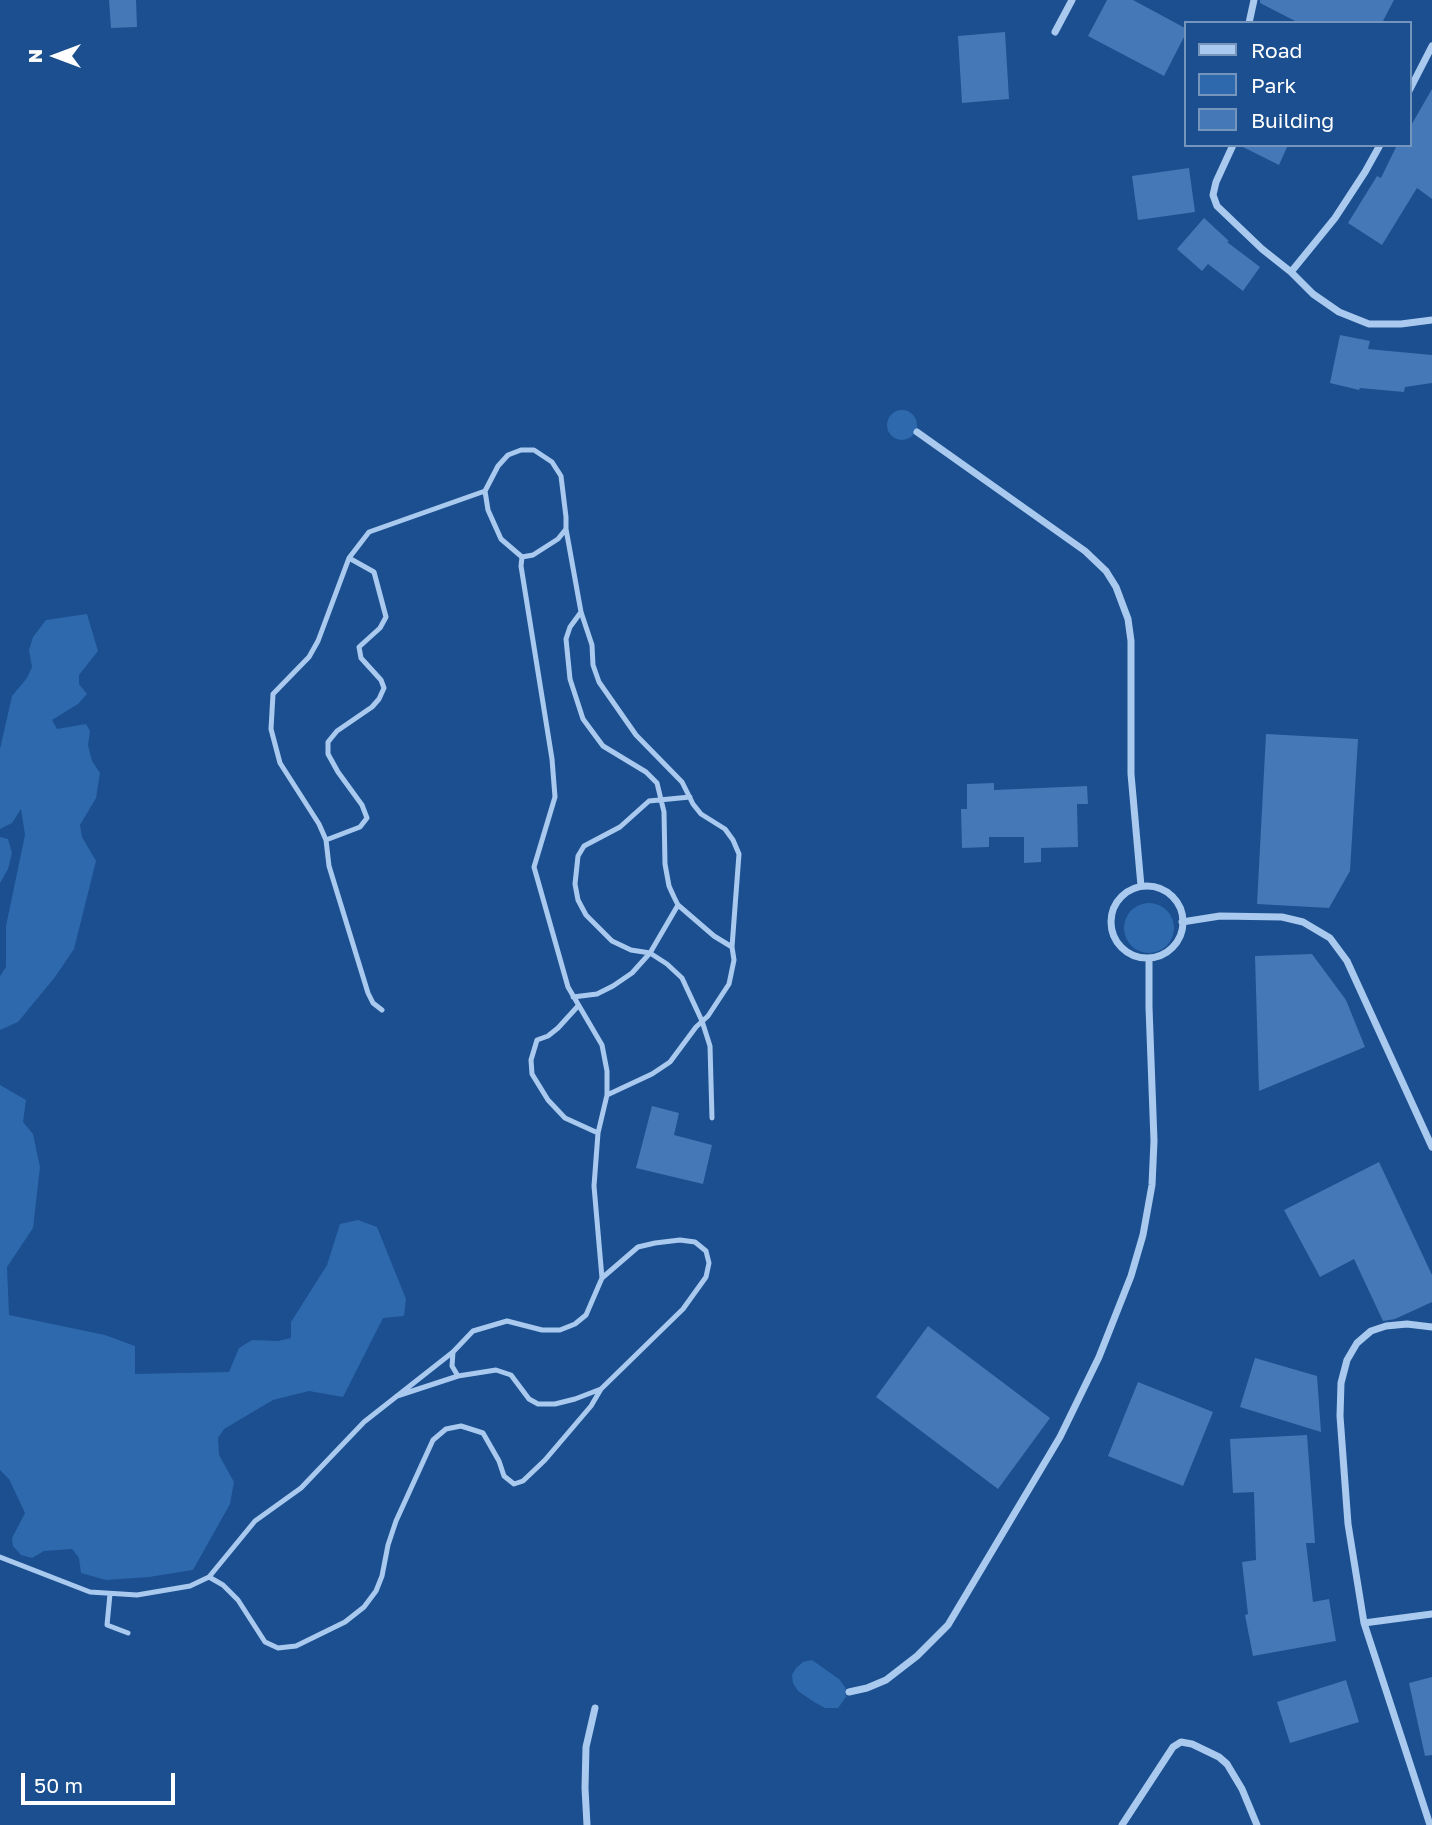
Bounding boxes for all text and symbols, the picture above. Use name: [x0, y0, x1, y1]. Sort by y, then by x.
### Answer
north arrow: [21, 21, 91, 91]
legend: [1184, 21, 1411, 147]
text: Road: [1251, 37, 1302, 63]
text: N: [23, 49, 46, 63]
text: Park: [1251, 72, 1296, 98]
text: Building: [1251, 107, 1334, 133]
scale bar: [24, 1758, 178, 1802]
text: 50 m: [34, 1772, 83, 1798]

